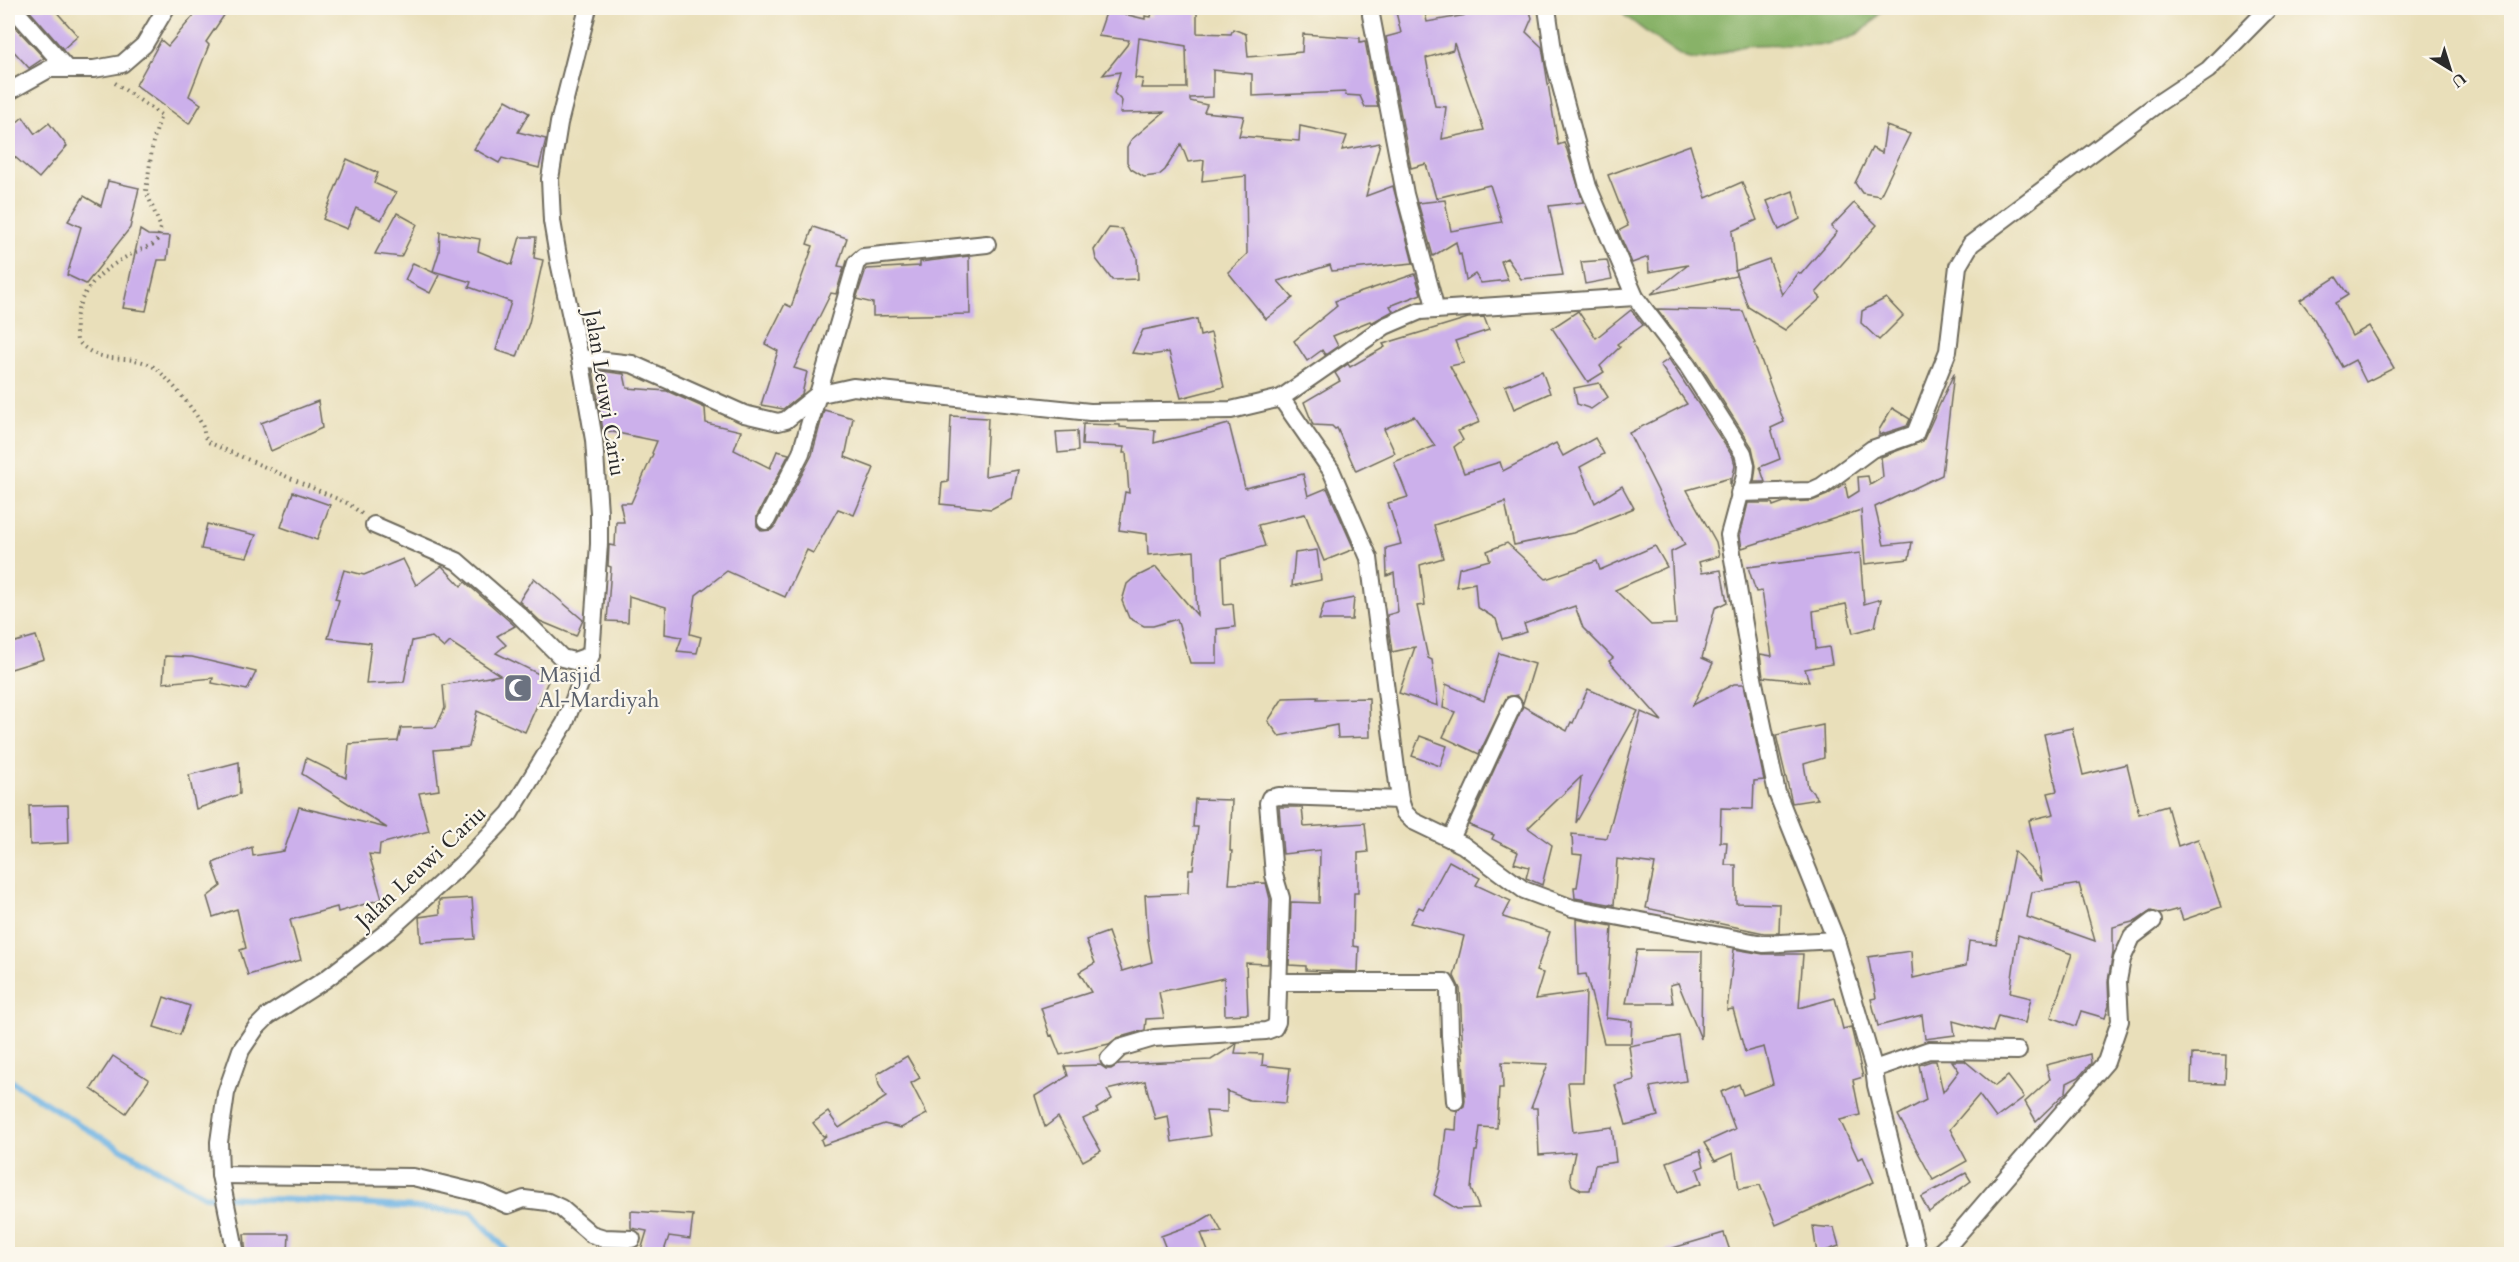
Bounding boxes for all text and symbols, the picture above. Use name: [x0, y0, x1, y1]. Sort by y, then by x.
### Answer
north arrow: [2420, 39, 2480, 99]
text: U: [2447, 67, 2471, 93]
street label: Jalan Leuwi Cariu: [577, 305, 633, 478]
place label: Masjid Al-Mardiyah: [539, 660, 659, 715]
mosque icon: Masjid Al-Mardiyah: [502, 672, 534, 704]
street label: Jalan Leuwi Cariu: [347, 799, 493, 937]

